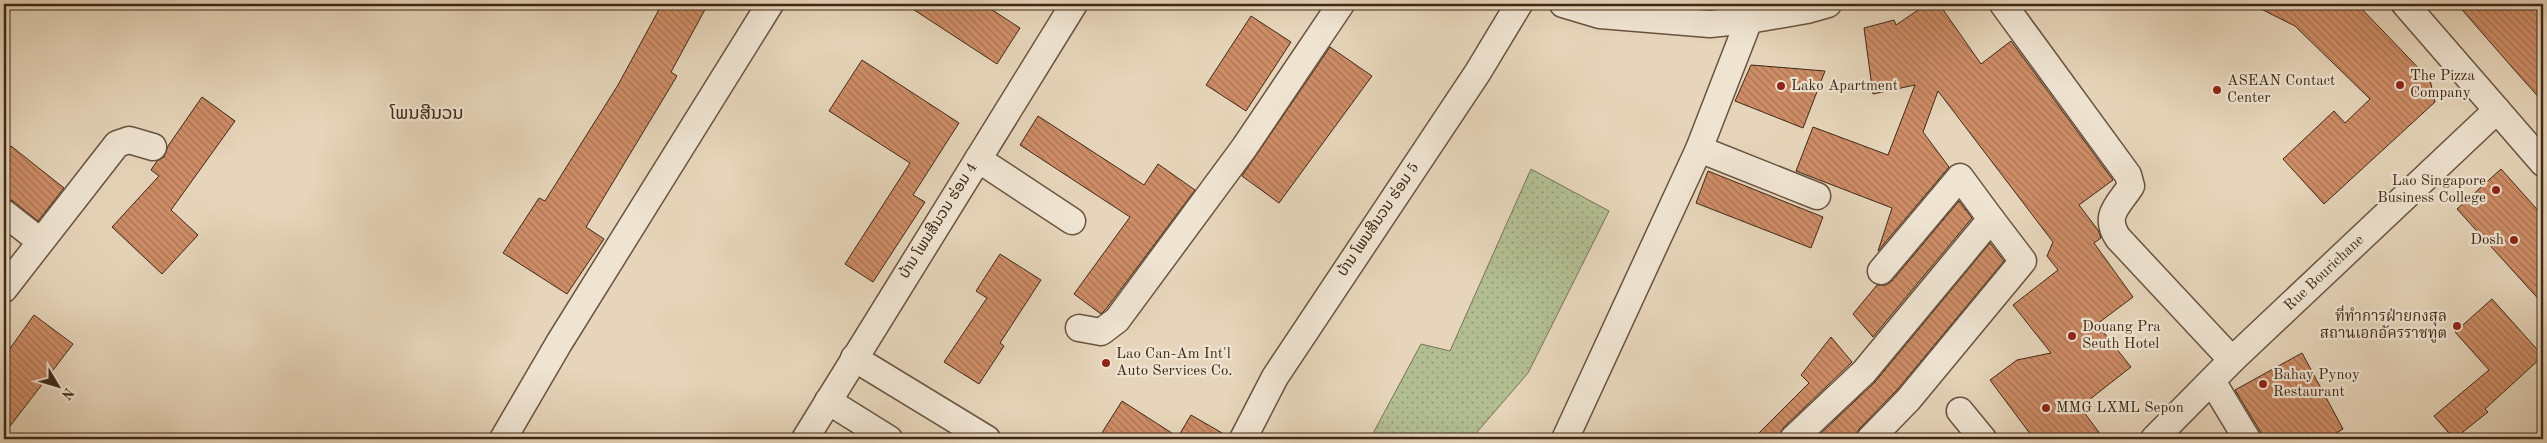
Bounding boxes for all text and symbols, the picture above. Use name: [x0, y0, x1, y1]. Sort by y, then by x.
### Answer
place label: The Pizza Company: [2410, 69, 2475, 101]
place label: ASEAN Contact Center: [2227, 74, 2335, 106]
place label: Lako Apartment: [1791, 79, 1898, 94]
marker: The Pizza Company: [2394, 79, 2406, 91]
marker: Lako Apartment: [1775, 80, 1787, 92]
marker: ASEAN Contact Center: [2211, 84, 2223, 96]
district label: ໂພນສີນວນ: [389, 104, 464, 123]
street label: ບ້ານ ໂພນສີນວນ ຮ່ອມ 4: [895, 159, 981, 282]
street label: ບ້ານ ໂພນສີນວນ ຮ່ອມ 5: [1333, 159, 1423, 280]
place label: Lao Singapore Business College: [2377, 174, 2486, 206]
marker: Lao Singapore Business College: [2490, 184, 2502, 196]
street label: Rue Bourichane: [2282, 232, 2367, 314]
place label: Dosh: [2470, 233, 2504, 248]
marker: Dosh: [2508, 234, 2520, 246]
place label: ที่ทำการฝ่ายกงสุล สถานเอกอัครราชทูต: [2320, 305, 2447, 343]
place label: Douang Pra Seuth Hotel: [2082, 320, 2161, 352]
marker: ที่ทำการฝ่ายกงสุล สถานเอกอัครราชทูต: [2451, 320, 2463, 332]
marker: Douang Pra Seuth Hotel: [2066, 330, 2078, 342]
place label: Lao Can-Am Int'l Auto Services Co.: [1116, 347, 1233, 379]
marker: Lao Can-Am Int'l Auto Services Co.: [1100, 357, 1112, 369]
north arrow: [32, 360, 82, 410]
place label: Bahay Pynoy Restaurant: [2273, 368, 2360, 400]
marker: Bahay Pynoy Restaurant: [2257, 378, 2269, 390]
text: N: [58, 385, 76, 402]
place label: MMG LXML Sepon: [2056, 401, 2184, 416]
marker: MMG LXML Sepon: [2040, 402, 2052, 414]

